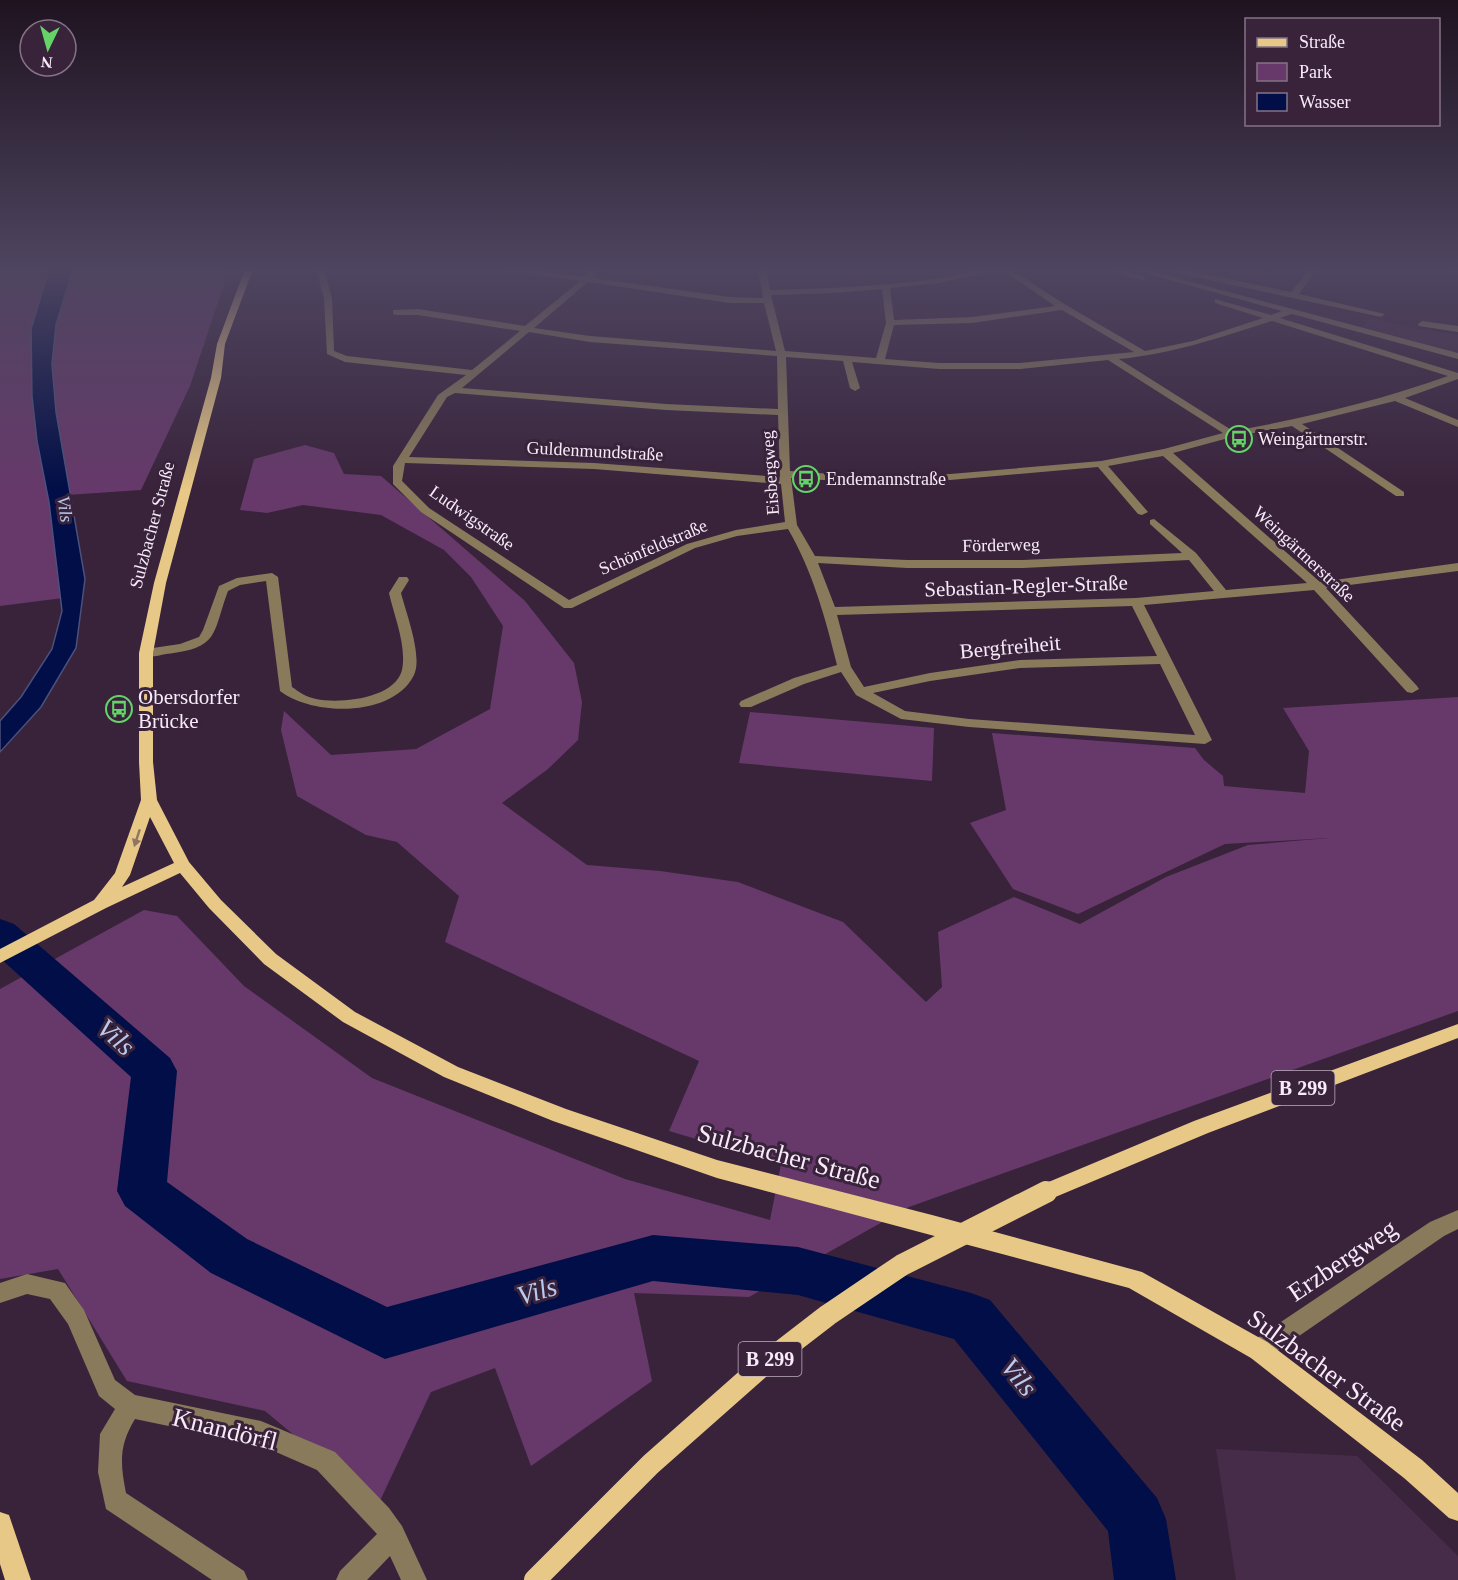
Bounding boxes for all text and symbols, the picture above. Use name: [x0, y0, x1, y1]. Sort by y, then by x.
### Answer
north arrow: [18, 18, 78, 78]
legend: [1245, 18, 1440, 126]
text: Straße: [1299, 32, 1345, 52]
text: N: [40, 53, 53, 71]
text: Park: [1299, 62, 1332, 82]
text: Wasser: [1299, 92, 1351, 112]
bus stop icon: Weingärtnerstr.: [1224, 424, 1254, 454]
place label: Weingärtnerstr.: [1258, 429, 1368, 449]
street label: Eisbergweg: [757, 430, 783, 516]
street label: Guldenmundstraße: [526, 437, 664, 465]
street label: Sulzbacher Straße: [125, 459, 179, 591]
bus stop icon: Endemannstraße: [791, 464, 821, 494]
place label: Endemannstraße: [826, 469, 946, 489]
street label: Ludwigstraße: [426, 481, 518, 555]
water label: Vils: [53, 494, 77, 524]
street label: Weingärtnerstraße: [1249, 502, 1359, 606]
street label: Schönfeldstraße: [596, 515, 710, 579]
street label: Förderweg: [962, 534, 1040, 556]
street label: Sebastian-Regler-Straße: [924, 570, 1128, 602]
street label: Bergfreiheit: [959, 631, 1062, 663]
place label: Obersdorfer Brücke: [138, 685, 239, 733]
bus stop icon: Obersdorfer Brücke: [104, 694, 134, 724]
one-way arrow: [131, 829, 141, 847]
water label: Vils: [91, 1012, 141, 1062]
road number: B 299: [1272, 1071, 1334, 1105]
street label: Sulzbacher Straße: [694, 1118, 884, 1195]
street label: Erzbergweg: [1282, 1213, 1402, 1307]
water label: Vils: [514, 1271, 560, 1311]
street label: Sulzbacher Straße: [1242, 1303, 1411, 1438]
road number: B 299: [738, 1342, 802, 1376]
water label: Vils: [995, 1352, 1043, 1402]
street label: Knandörfl: [170, 1402, 280, 1456]

